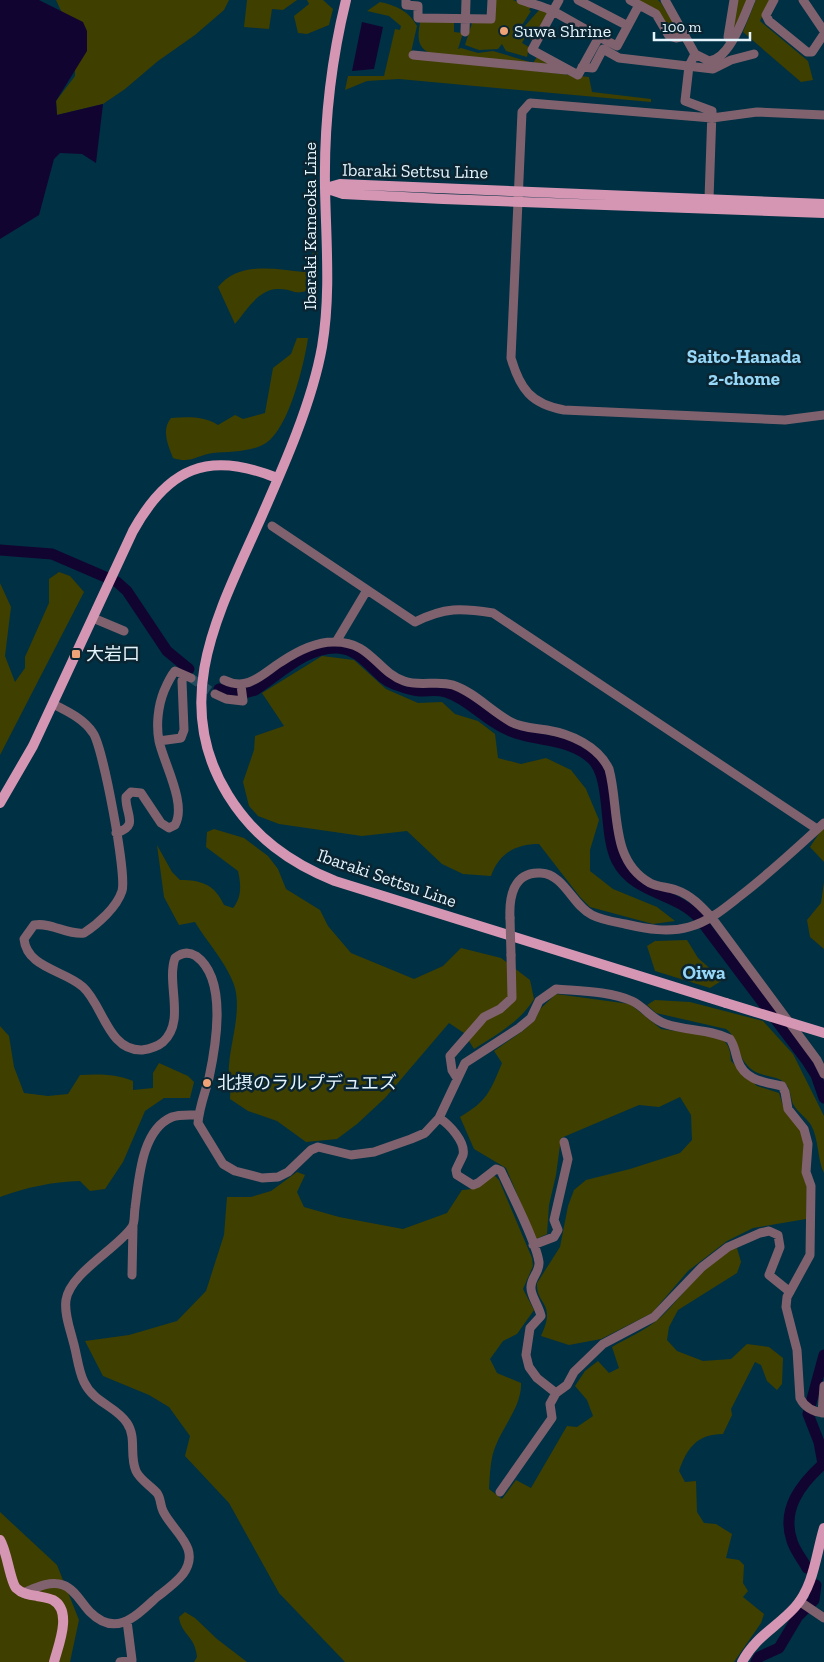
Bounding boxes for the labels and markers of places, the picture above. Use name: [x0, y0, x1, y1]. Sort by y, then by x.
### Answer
place label: Suwa Shrine: [514, 20, 611, 42]
marker: Suwa Shrine: [498, 25, 510, 37]
place label: 大岩口: [86, 643, 140, 665]
marker: 大岩口: [70, 648, 82, 660]
place label: 北摂のラルプデュエズ: [217, 1072, 397, 1094]
marker: 北摂のラルプデュエズ: [201, 1077, 213, 1089]

